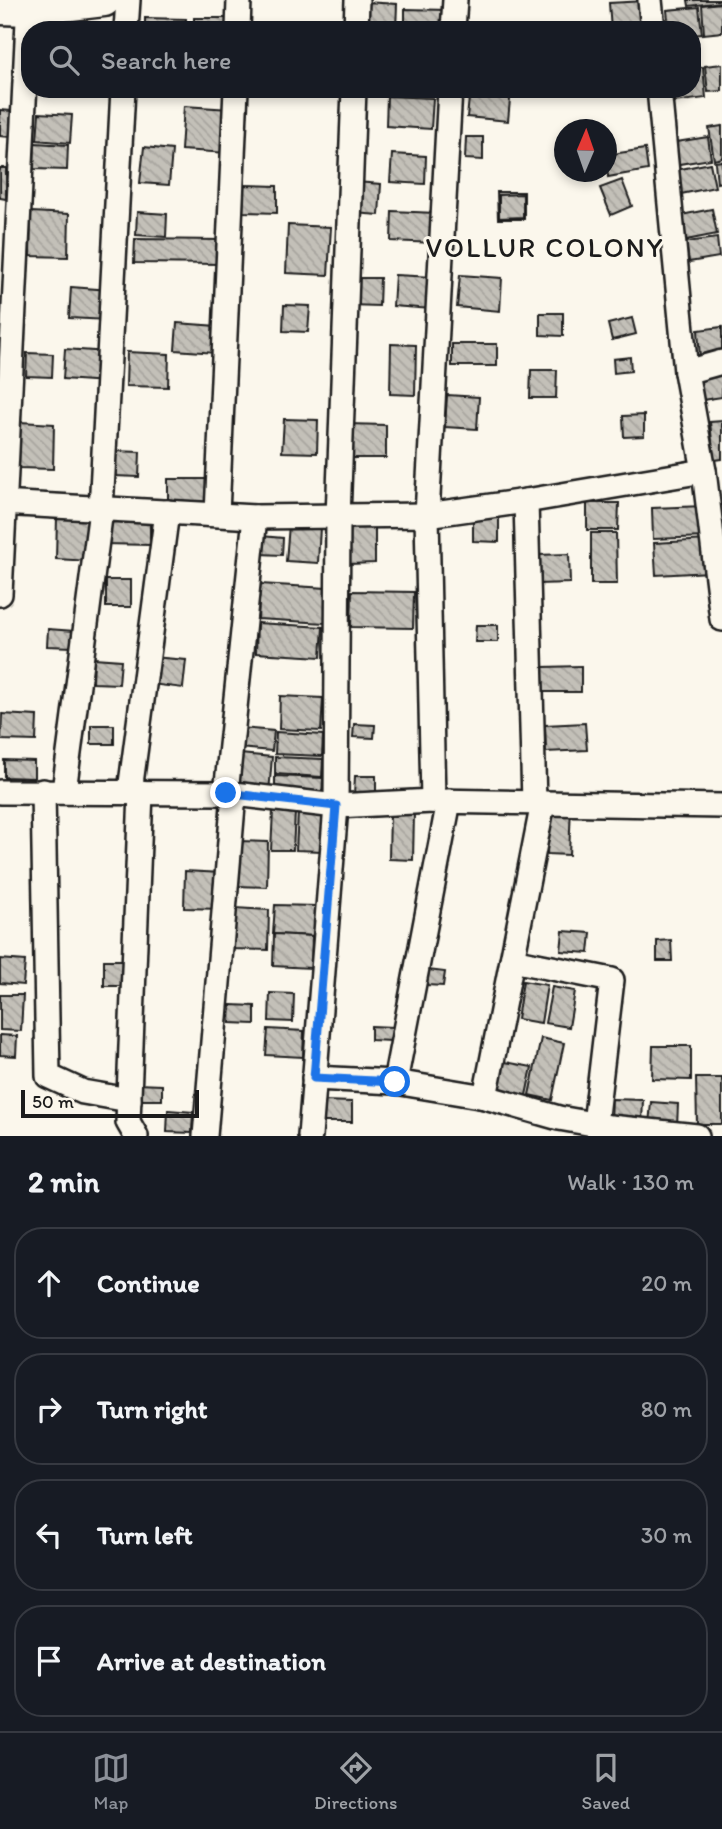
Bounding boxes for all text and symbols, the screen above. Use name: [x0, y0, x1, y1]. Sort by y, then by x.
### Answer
search box: [21, 21, 701, 98]
icon: search: [45, 41, 83, 79]
text: Search here: [101, 44, 231, 76]
north arrow: [554, 119, 617, 182]
district label: VOLLUR COLONY: [425, 230, 665, 264]
route end: [210, 777, 241, 808]
route start: [379, 1066, 410, 1097]
scale bar: [21, 1087, 200, 1119]
text: 50 m: [32, 1090, 74, 1113]
text: 2 min: [28, 1163, 99, 1200]
text: Walk · 130 m: [567, 1168, 694, 1196]
icon: ahead: [30, 1264, 68, 1302]
text: Continue: [97, 1267, 200, 1299]
text: 20 m: [641, 1269, 692, 1297]
icon: right: [30, 1390, 68, 1428]
text: Turn right: [97, 1393, 208, 1425]
text: 80 m: [641, 1395, 692, 1423]
icon: left: [30, 1516, 68, 1554]
text: Turn left: [97, 1519, 193, 1551]
text: 30 m: [641, 1521, 692, 1549]
icon: arrive: [30, 1642, 68, 1680]
text: Arrive at destination: [97, 1645, 326, 1677]
tab: Map: [92, 1749, 130, 1814]
tab: Directions: [314, 1749, 398, 1814]
tab: Saved: [582, 1749, 630, 1814]

